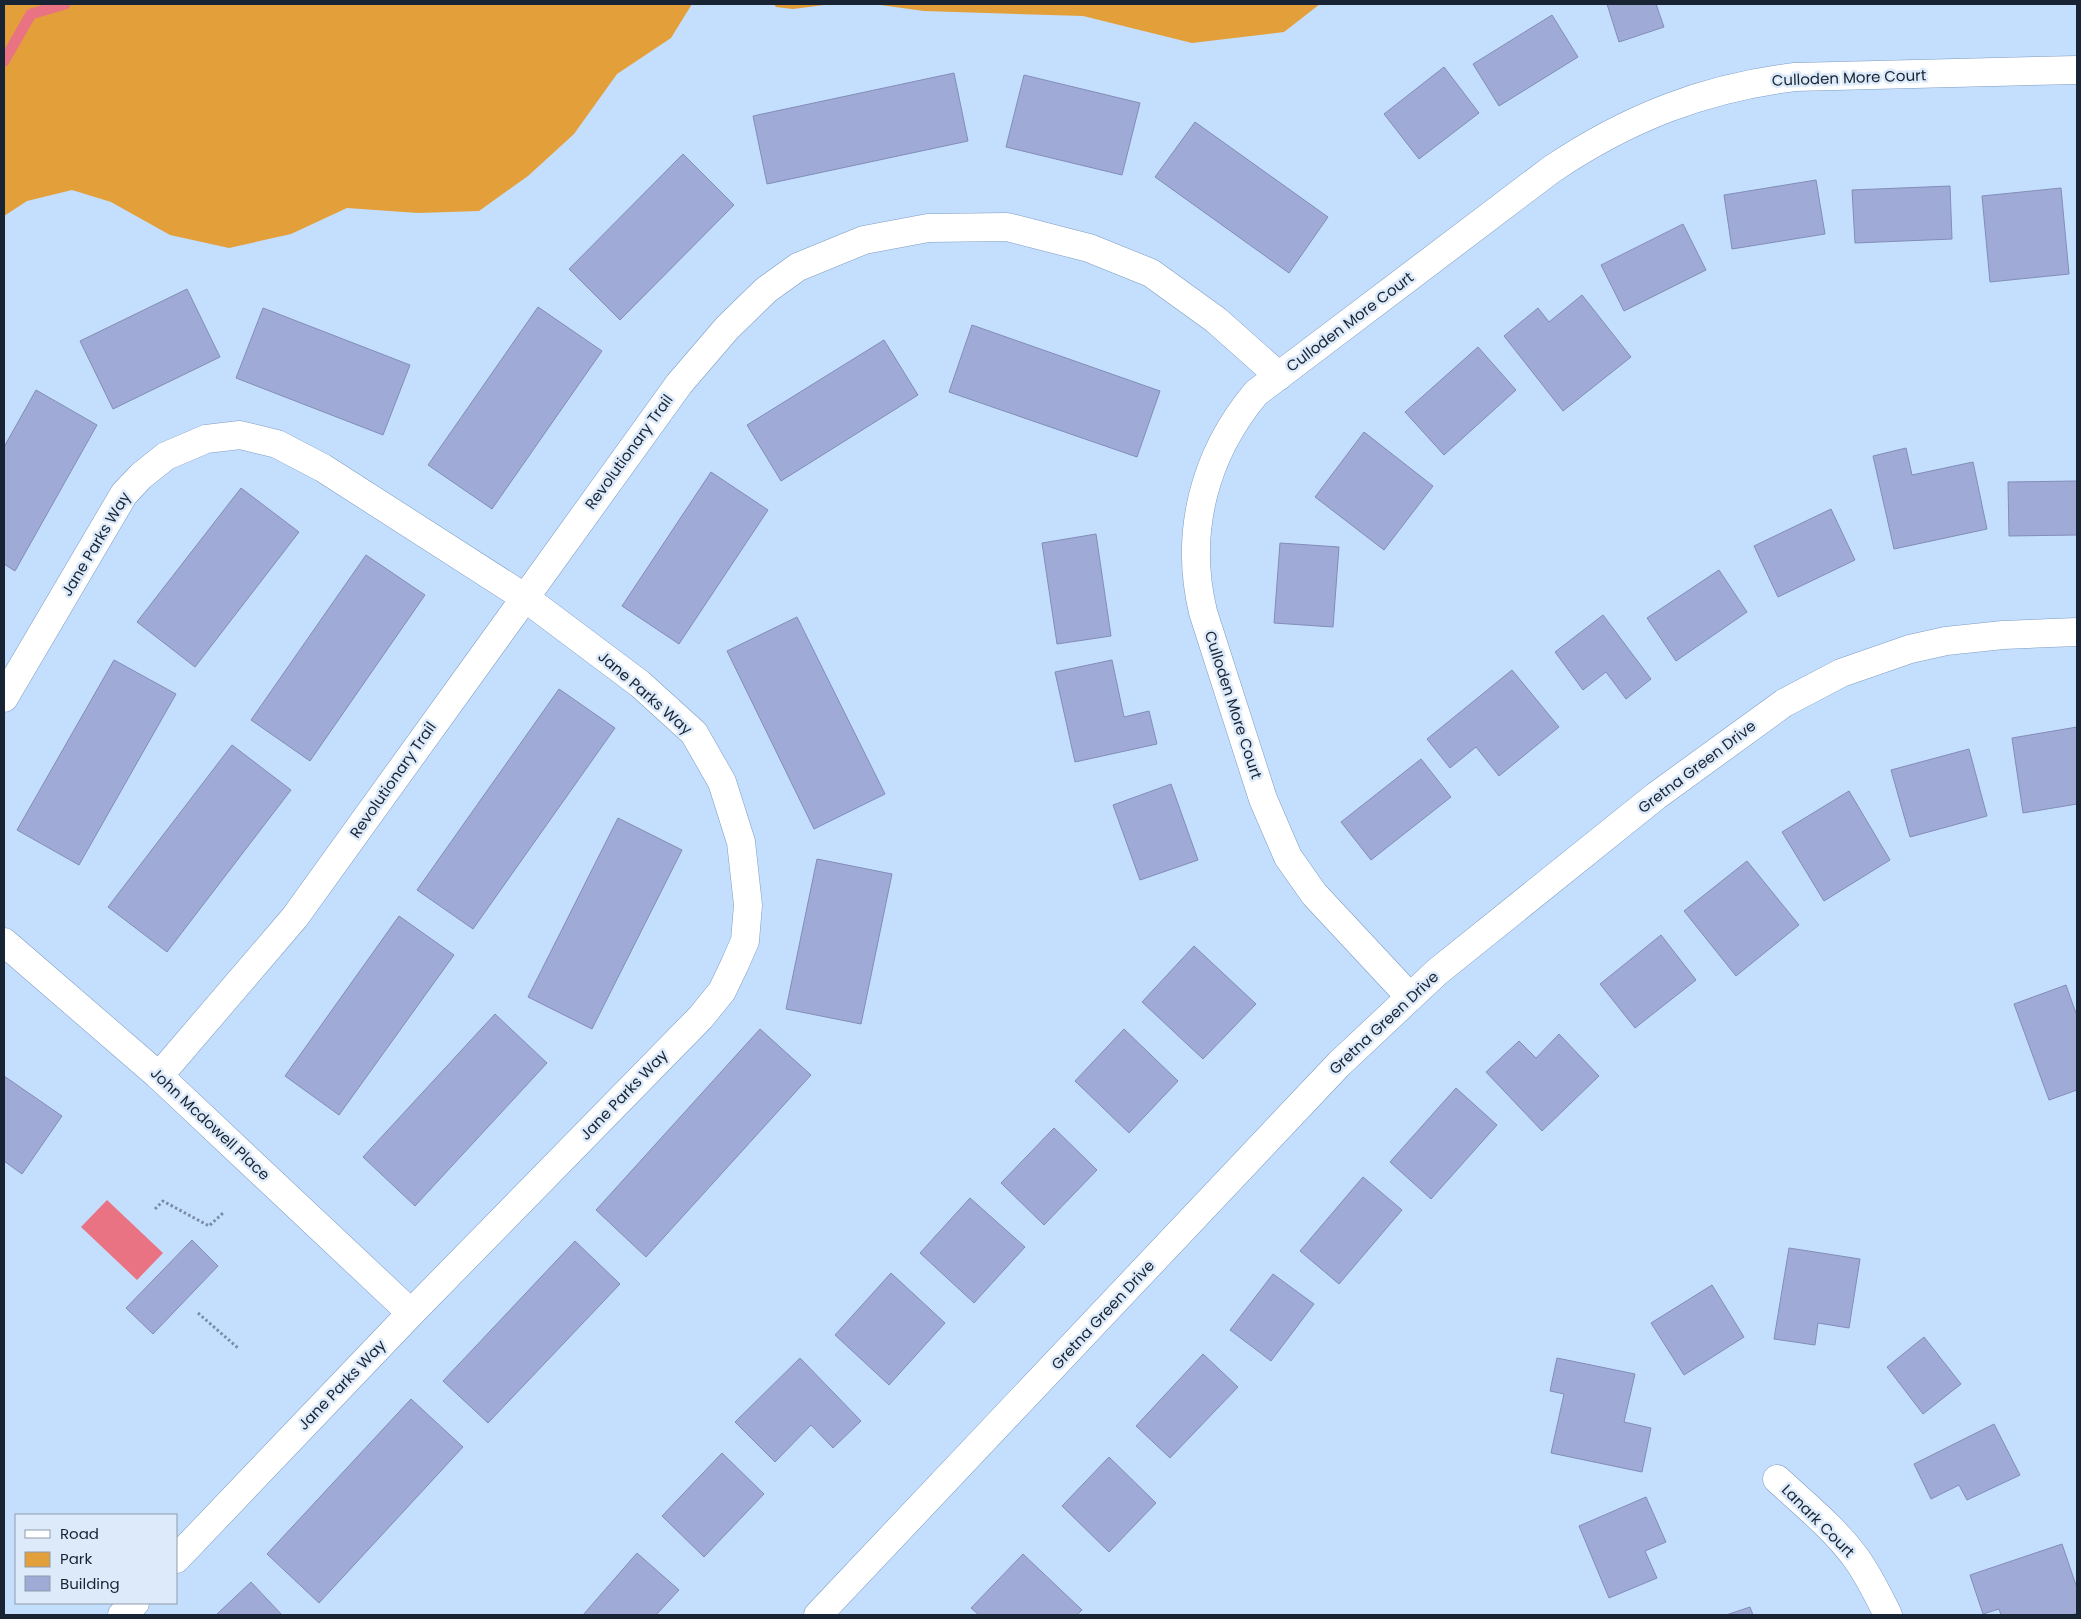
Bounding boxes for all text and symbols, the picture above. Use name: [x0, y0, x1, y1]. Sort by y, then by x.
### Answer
street label: Culloden More Court: [1771, 64, 1927, 91]
street label: Culloden More Court: [1282, 267, 1418, 376]
street label: Revolutionary Trail: [580, 390, 678, 513]
street label: Jane Parks Way: [56, 487, 135, 600]
street label: Culloden More Court: [1200, 628, 1267, 782]
street label: Jane Parks Way: [594, 646, 697, 740]
street label: Gretna Green Drive: [1633, 715, 1760, 818]
street label: Revolutionary Trail: [345, 717, 441, 842]
street label: Gretna Green Drive: [1324, 966, 1443, 1079]
street label: Jane Parks Way: [575, 1044, 673, 1144]
street label: John Mcdowell Place: [146, 1063, 275, 1185]
street label: Gretna Green Drive: [1046, 1255, 1159, 1374]
street label: Jane Parks Way: [293, 1334, 391, 1434]
street label: Lanark Court: [1777, 1479, 1860, 1562]
legend: [15, 1514, 178, 1604]
text: Road: [60, 1523, 99, 1544]
text: Park: [60, 1548, 92, 1569]
text: Building: [60, 1573, 120, 1594]

